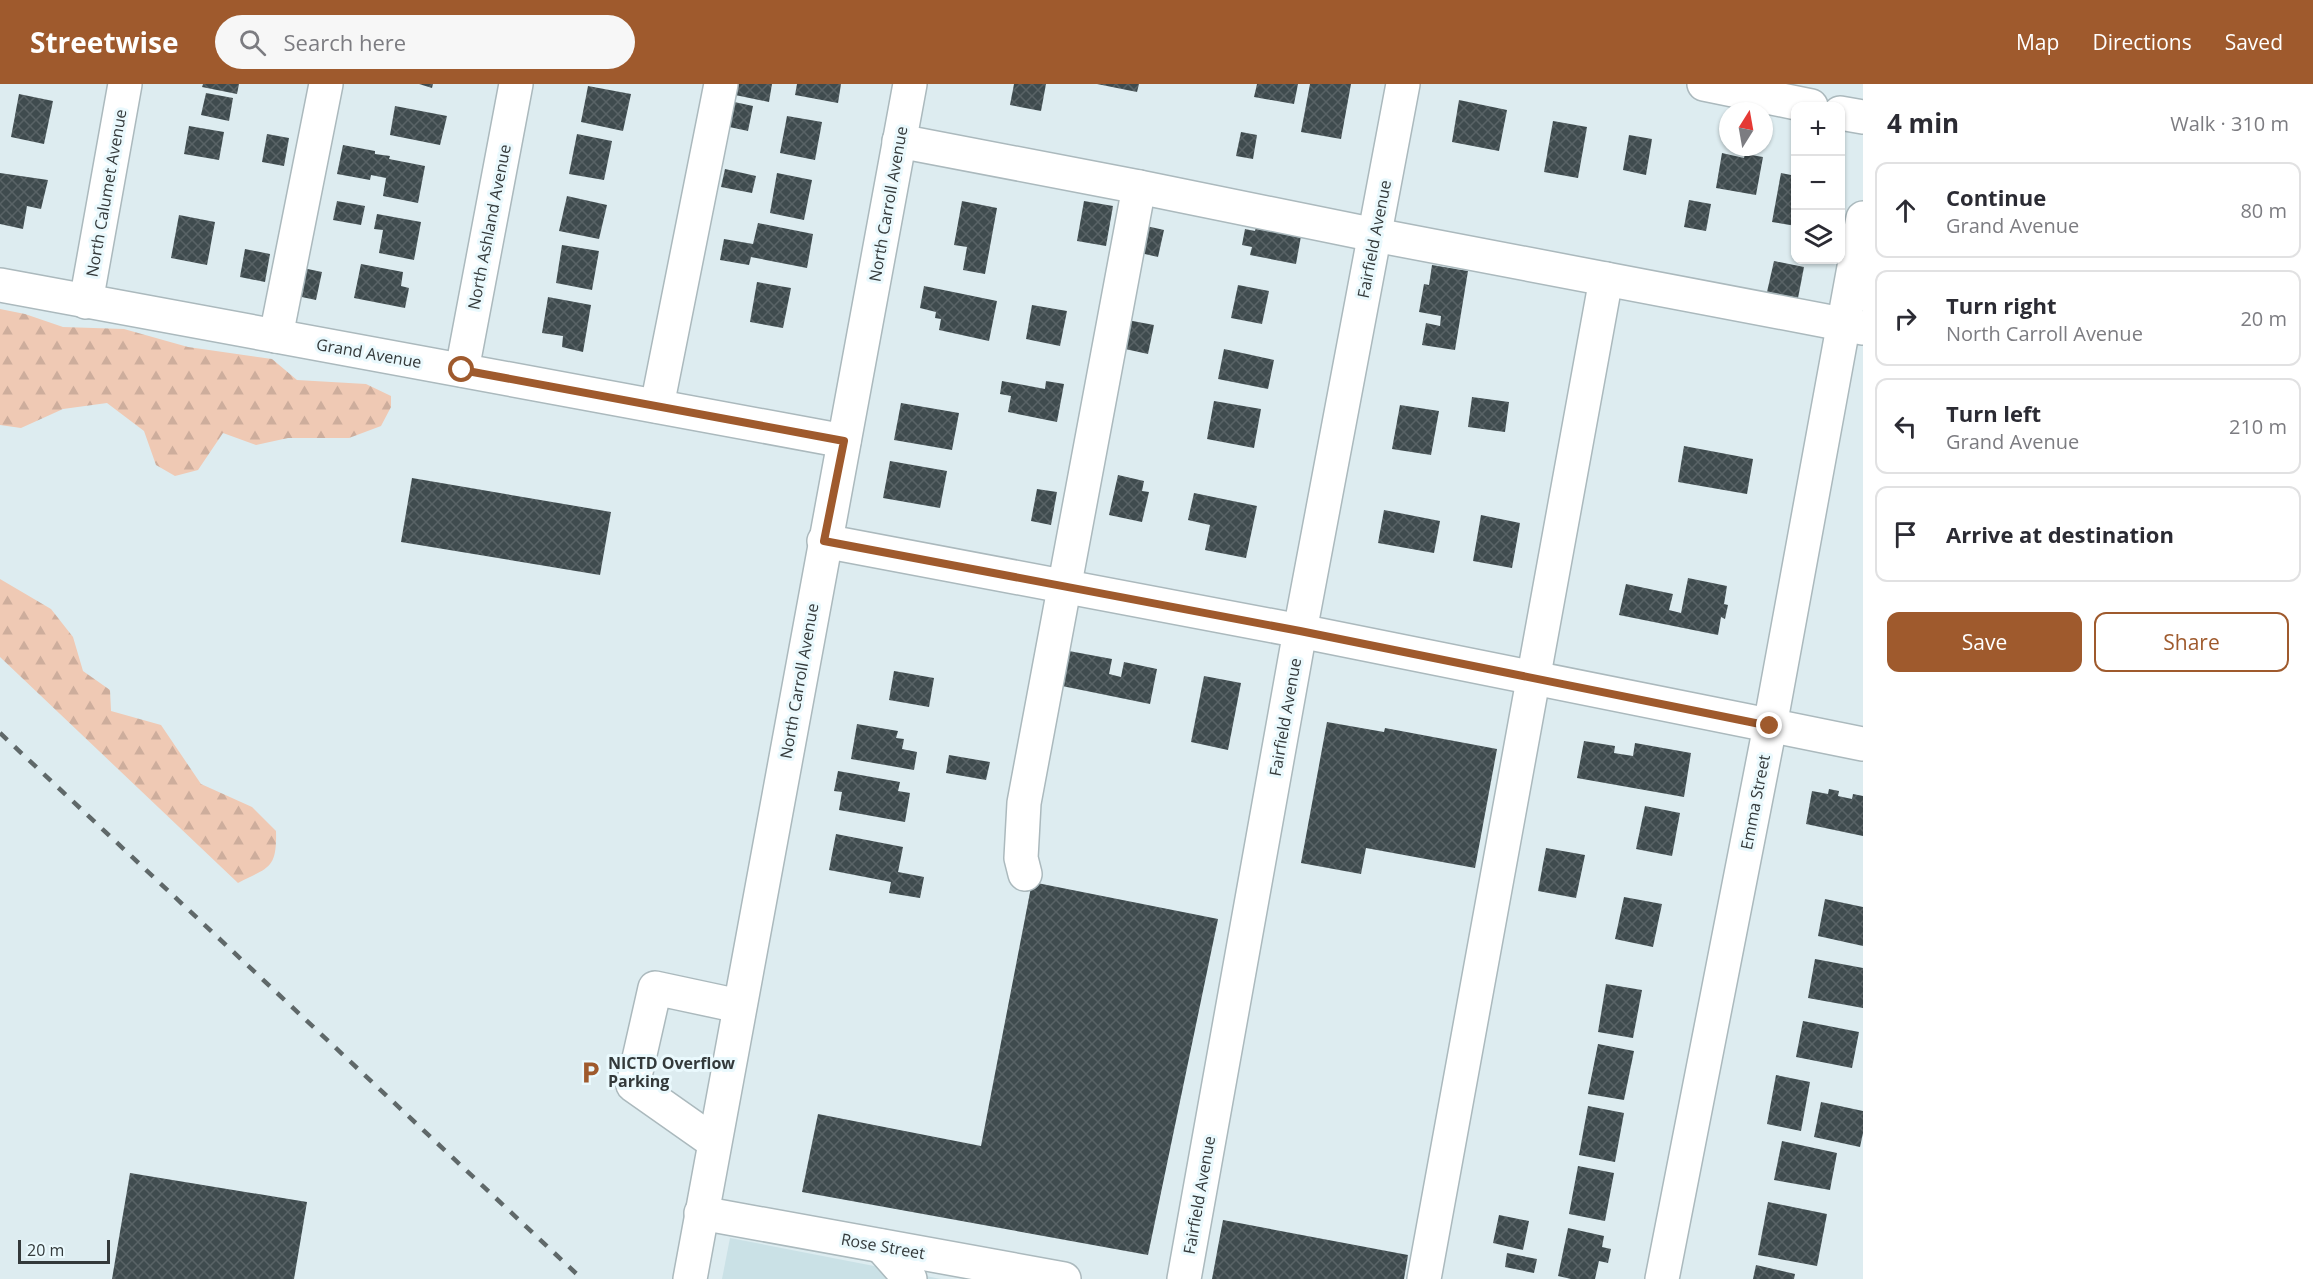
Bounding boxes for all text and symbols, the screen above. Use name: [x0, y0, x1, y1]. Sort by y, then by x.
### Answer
search box: [215, 15, 635, 69]
text: Streetwise: [30, 23, 179, 61]
icon: search: [236, 26, 269, 59]
text: Search here: [284, 27, 406, 57]
text: Map: [2016, 28, 2059, 56]
text: Directions: [2092, 28, 2192, 56]
text: Saved: [2225, 28, 2283, 56]
north arrow: [1719, 102, 1773, 156]
map controls: [1791, 102, 1845, 264]
button: +: [1791, 102, 1845, 156]
text: 4 min: [1887, 105, 1959, 141]
street label: North Calumet Avenue: [80, 107, 132, 279]
text: Walk · 310 m: [2170, 110, 2289, 137]
street label: North Carroll Avenue: [863, 125, 913, 283]
street label: North Ashland Avenue: [462, 143, 516, 311]
button: −: [1791, 156, 1845, 210]
street label: Fairfield Avenue: [1352, 178, 1396, 300]
text: Continue: [1946, 182, 2046, 212]
icon: ahead: [1889, 194, 1922, 227]
text: 80 m: [2240, 197, 2287, 224]
button: layers: [1791, 210, 1845, 264]
text: Grand Avenue: [1946, 212, 2079, 239]
text: Turn right: [1946, 290, 2057, 320]
icon: right: [1889, 302, 1922, 335]
text: 20 m: [2240, 305, 2287, 332]
text: North Carroll Avenue: [1946, 320, 2143, 347]
street label: Grand Avenue: [315, 333, 423, 373]
route start: [448, 356, 474, 382]
text: Turn left: [1946, 398, 2041, 428]
icon: left: [1889, 410, 1922, 443]
text: 210 m: [2229, 413, 2287, 440]
text: Grand Avenue: [1946, 428, 2079, 455]
icon: arrive: [1889, 518, 1922, 551]
text: Arrive at destination: [1946, 519, 2174, 549]
street label: North Carroll Avenue: [774, 602, 824, 760]
button: Save: [1887, 612, 2082, 672]
button: Share: [2094, 612, 2289, 672]
street label: Fairfield Avenue: [1264, 656, 1306, 778]
route end: [1756, 712, 1782, 738]
street label: Emma Street: [1735, 752, 1775, 851]
place label: NICTD Overflow Parking: [608, 1052, 735, 1092]
parking icon: NICTD Overflow Parking: [577, 1059, 603, 1085]
street label: Fairfield Avenue: [1178, 1134, 1220, 1256]
street label: Rose Street: [839, 1228, 927, 1264]
scale bar: [18, 1237, 110, 1264]
text: 20 m: [27, 1239, 64, 1261]

